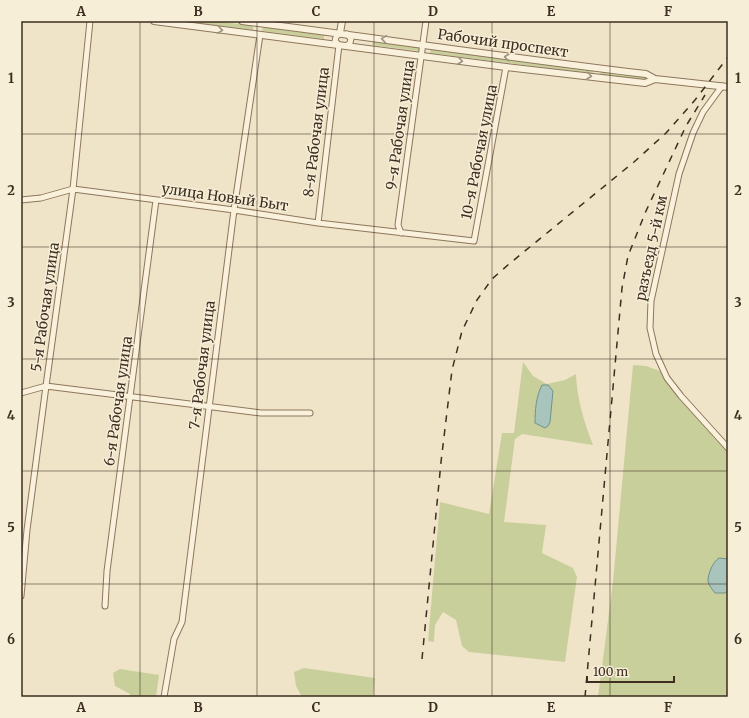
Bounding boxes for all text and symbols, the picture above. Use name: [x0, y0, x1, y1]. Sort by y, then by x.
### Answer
text: A: [75, 3, 86, 20]
text: B: [193, 3, 203, 20]
text: C: [312, 3, 321, 20]
text: D: [428, 3, 438, 20]
text: E: [547, 3, 556, 20]
text: F: [664, 3, 672, 20]
one-way arrow: [217, 25, 223, 34]
street label: Рабочий проспект: [436, 25, 570, 61]
one-way arrow: [381, 35, 387, 44]
one-way arrow: [503, 53, 510, 62]
one-way arrow: [457, 56, 463, 65]
street label: 9-я Рабочая улица: [382, 58, 418, 191]
street label: 8-я Рабочая улица: [299, 66, 333, 198]
text: 1: [8, 70, 14, 87]
text: 1: [735, 70, 741, 87]
one-way arrow: [586, 71, 592, 80]
street label: 10-я Рабочая улица: [457, 82, 501, 221]
street label: улица Новый Быт: [160, 179, 290, 215]
text: 2: [7, 182, 15, 199]
text: 2: [734, 182, 742, 199]
street label: разъезд 5-й км: [631, 193, 671, 302]
street label: 5-я Рабочая улица: [27, 241, 63, 373]
text: 3: [7, 294, 15, 311]
text: 3: [734, 294, 742, 311]
street label: 7-я Рабочая улица: [185, 299, 219, 430]
street label: 6-я Рабочая улица: [100, 334, 136, 467]
text: 4: [7, 407, 16, 424]
text: 4: [734, 407, 743, 424]
text: 5: [7, 519, 15, 536]
text: 5: [734, 519, 742, 536]
text: 6: [7, 631, 15, 648]
text: 6: [734, 631, 742, 648]
scale bar: [587, 658, 674, 684]
text: 100 m: [593, 664, 628, 679]
text: A: [75, 699, 86, 716]
text: B: [193, 699, 203, 716]
text: C: [312, 699, 321, 716]
text: D: [428, 699, 438, 716]
text: E: [547, 699, 556, 716]
text: F: [664, 699, 672, 716]

